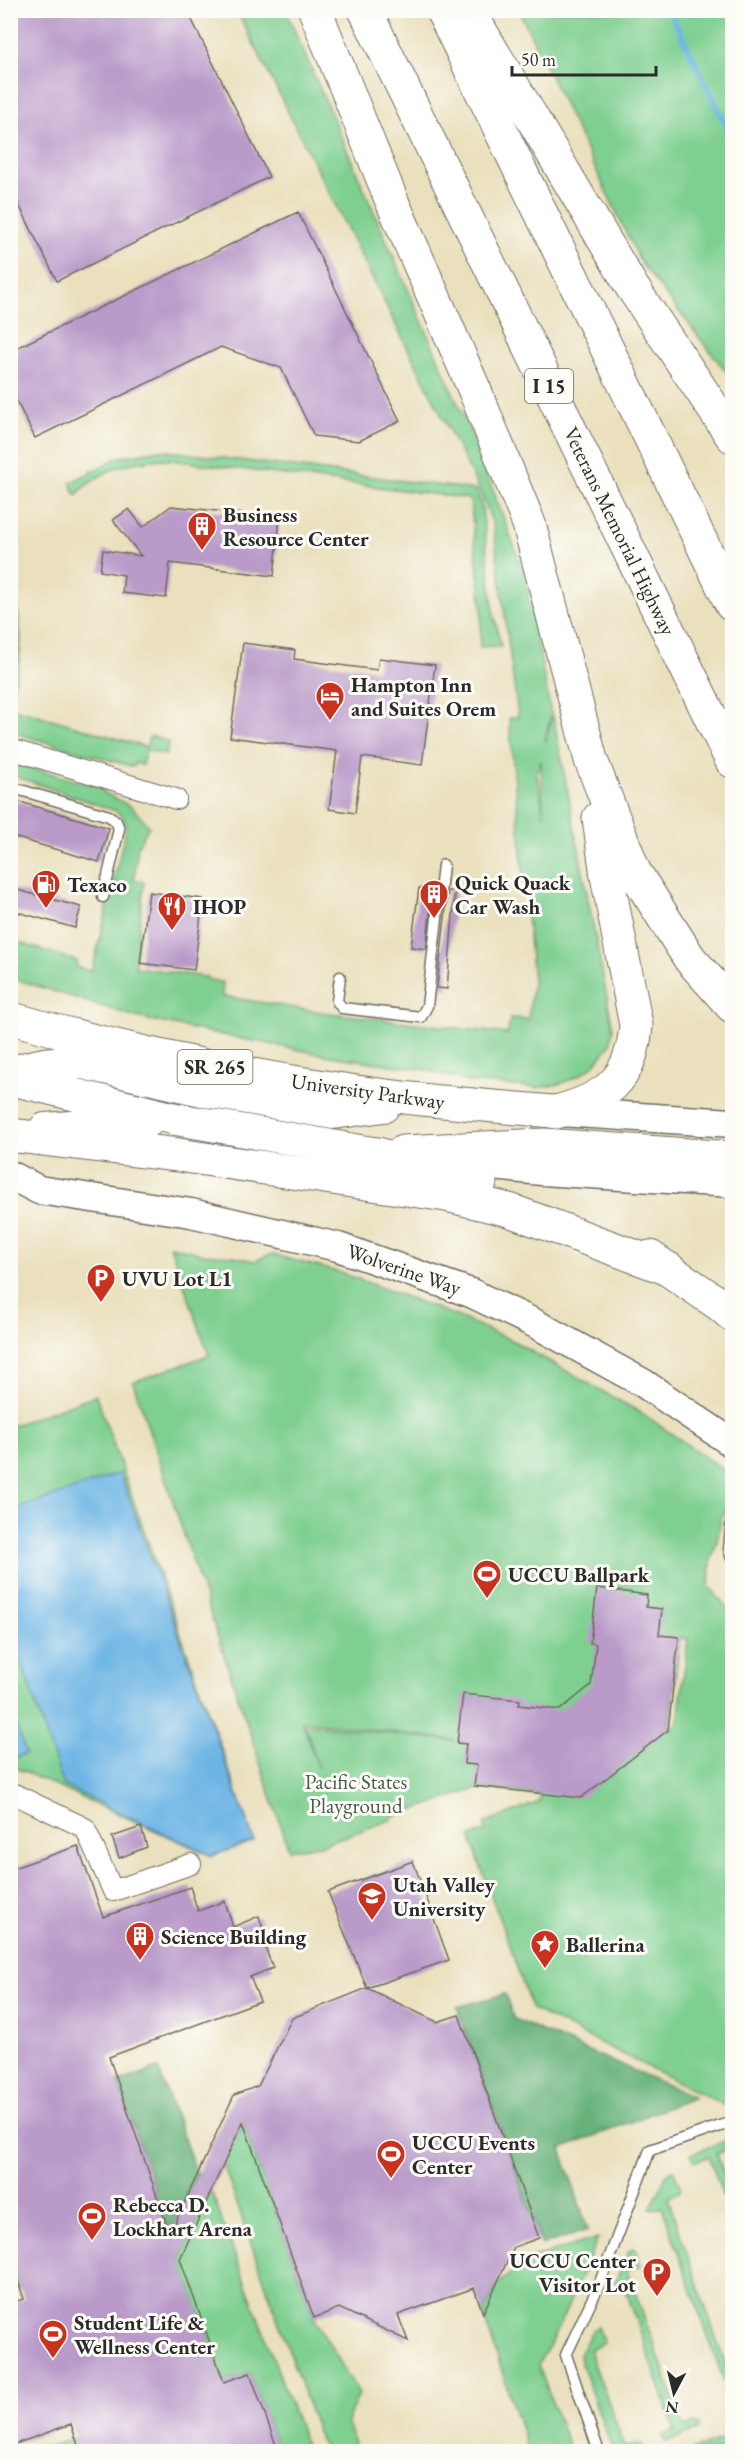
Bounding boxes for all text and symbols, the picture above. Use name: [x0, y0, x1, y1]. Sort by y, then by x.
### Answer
scale bar: [512, 39, 656, 77]
text: 50 m: [521, 48, 556, 71]
road number: I 15: [525, 369, 573, 403]
street label: Veterans Memorial Highway: [558, 422, 683, 640]
place label: Business Resource Center: [223, 501, 369, 552]
building icon: Business Resource Center: [186, 510, 218, 552]
place label: Hampton Inn and Suites Orem: [351, 671, 496, 722]
hotel icon: Hampton Inn and Suites Orem: [314, 680, 346, 722]
fuel station icon: Texaco: [30, 868, 62, 910]
place label: Quick Quack Car Wash: [455, 869, 571, 920]
place label: Texaco: [67, 871, 127, 898]
building icon: Quick Quack Car Wash: [418, 878, 450, 920]
restaurant icon: IHOP: [156, 890, 188, 932]
place label: IHOP: [193, 893, 246, 920]
road number: SR 265: [178, 1050, 252, 1084]
street label: University Parkway: [289, 1067, 447, 1115]
street label: Wolverine Way: [343, 1237, 466, 1301]
parking icon: UVU Lot L1: [85, 1262, 117, 1304]
place label: UVU Lot L1: [122, 1265, 232, 1292]
sports icon: UCCU Ballpark: [471, 1558, 503, 1600]
place label: UCCU Ballpark: [508, 1561, 650, 1588]
park label: Pacific States Playground: [305, 1768, 407, 1819]
place label: Utah Valley University: [393, 1871, 496, 1922]
school or university icon: Utah Valley University: [356, 1880, 388, 1922]
building icon: Science Building: [124, 1920, 156, 1962]
place label: Science Building: [161, 1923, 307, 1950]
place icon: Ballerina: [529, 1928, 561, 1970]
place label: Ballerina: [566, 1931, 646, 1958]
place label: UCCU Events Center: [412, 2129, 535, 2180]
sports icon: UCCU Events Center: [375, 2138, 407, 2180]
place label: Rebecca D. Lockhart Arena: [113, 2191, 253, 2242]
sports icon: Rebecca D. Lockhart Arena: [76, 2200, 108, 2242]
place label: UCCU Center Visitor Lot: [509, 2247, 636, 2298]
parking icon: UCCU Center Visitor Lot: [641, 2256, 673, 2298]
place label: Student Life & Wellness Center: [74, 2309, 215, 2360]
sports icon: Student Life & Wellness Center: [37, 2318, 69, 2360]
north arrow: [644, 2363, 704, 2423]
text: N: [664, 2396, 680, 2419]

